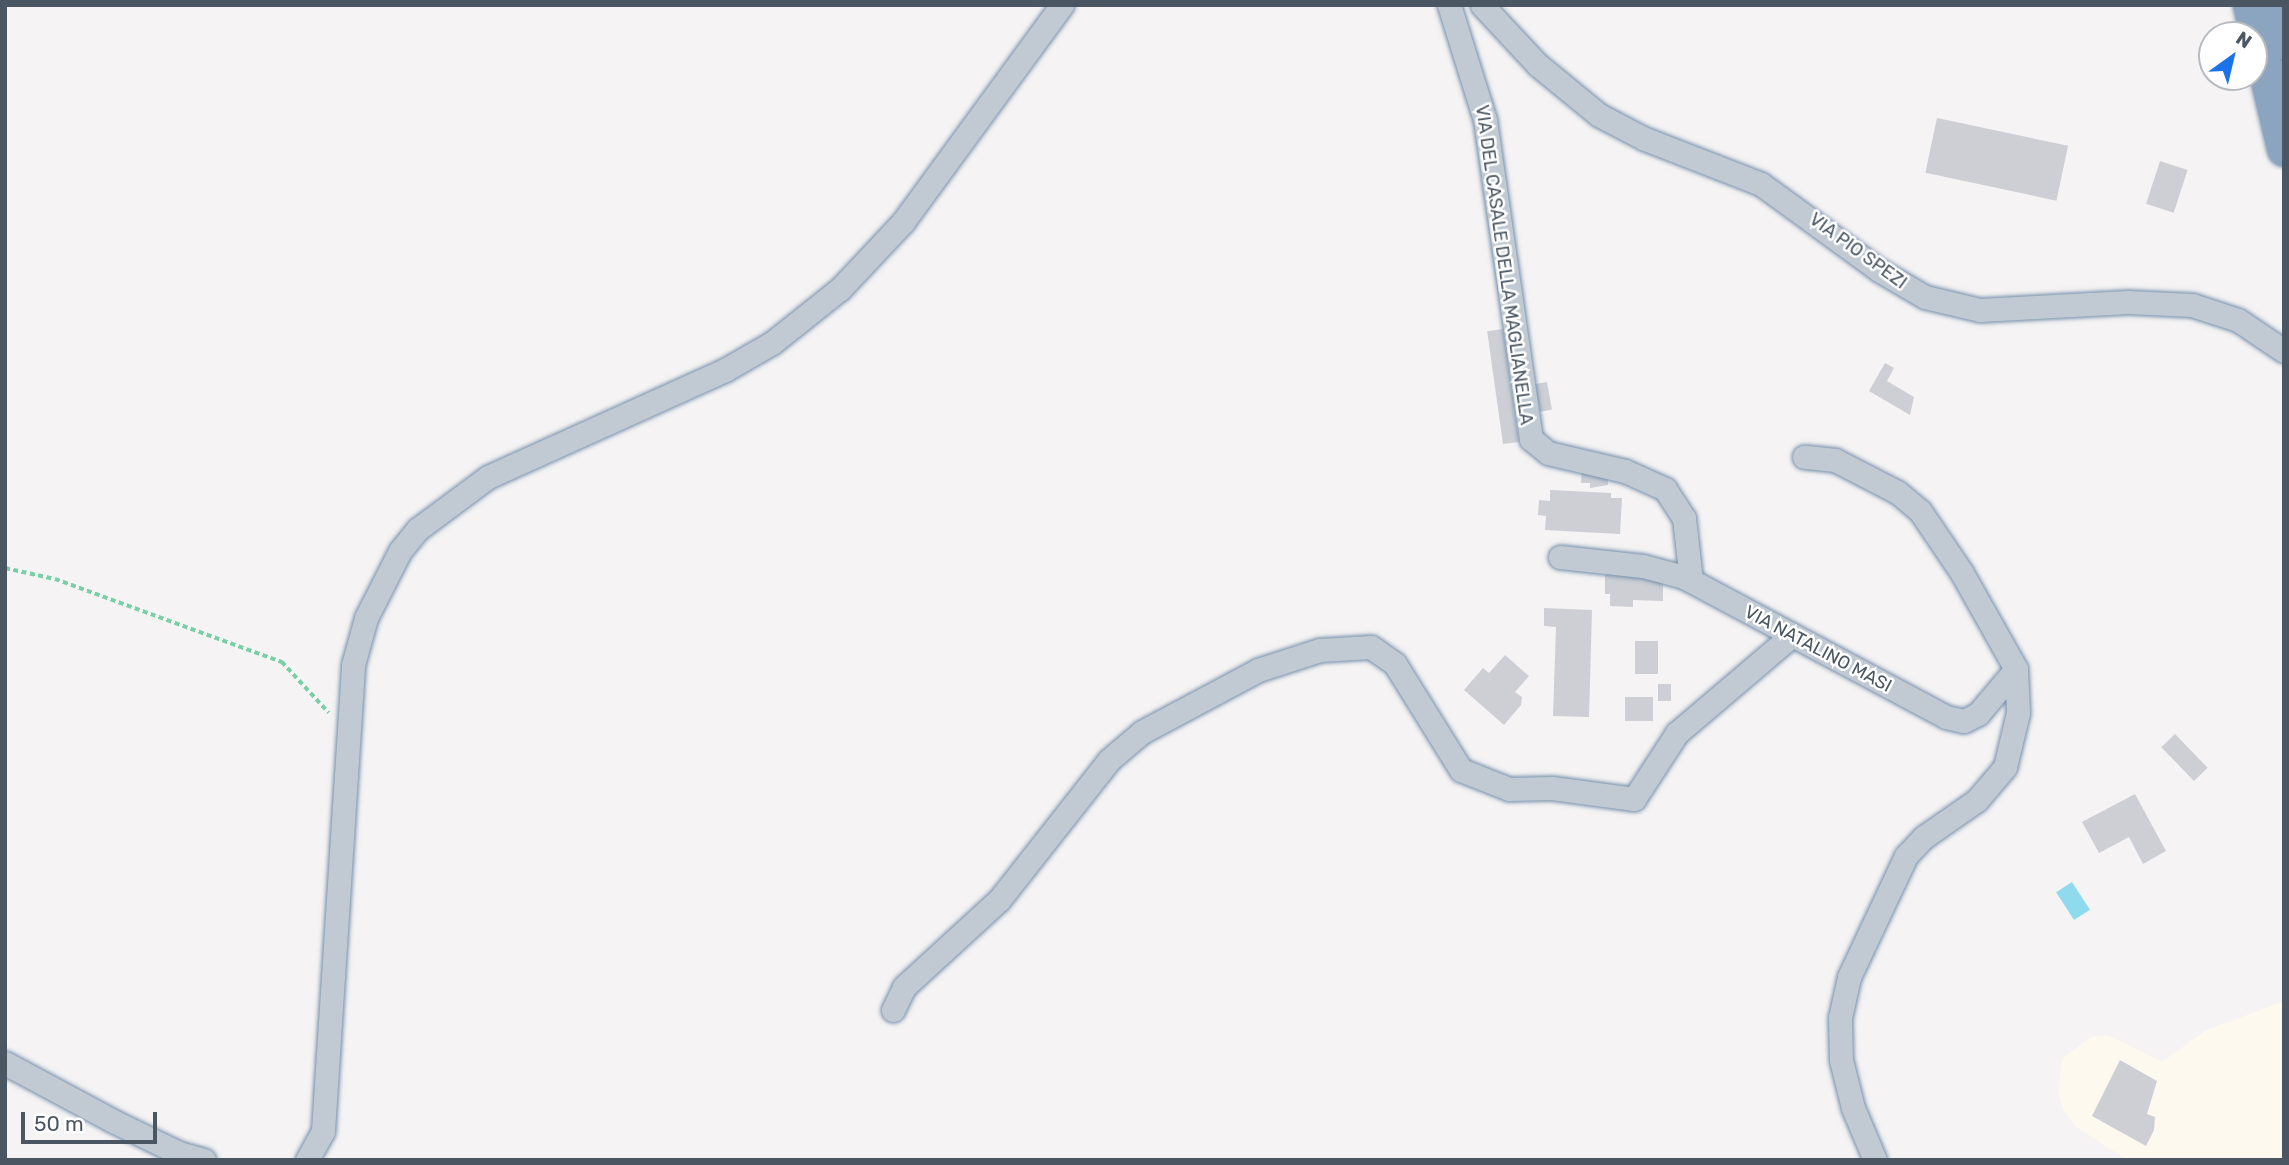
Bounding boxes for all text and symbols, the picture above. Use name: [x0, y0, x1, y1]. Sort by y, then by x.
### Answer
north arrow: [2198, 21, 2268, 91]
text: N: [2232, 26, 2256, 53]
street label: VIA DEL CASALE DELLA MAGLIANELLA: [1471, 103, 1537, 427]
street label: VIA PIO SPEZI: [1805, 208, 1911, 294]
street label: VIA NATALINO MASI: [1741, 601, 1895, 697]
scale bar: [24, 1098, 161, 1142]
text: 50 m: [34, 1111, 84, 1136]

